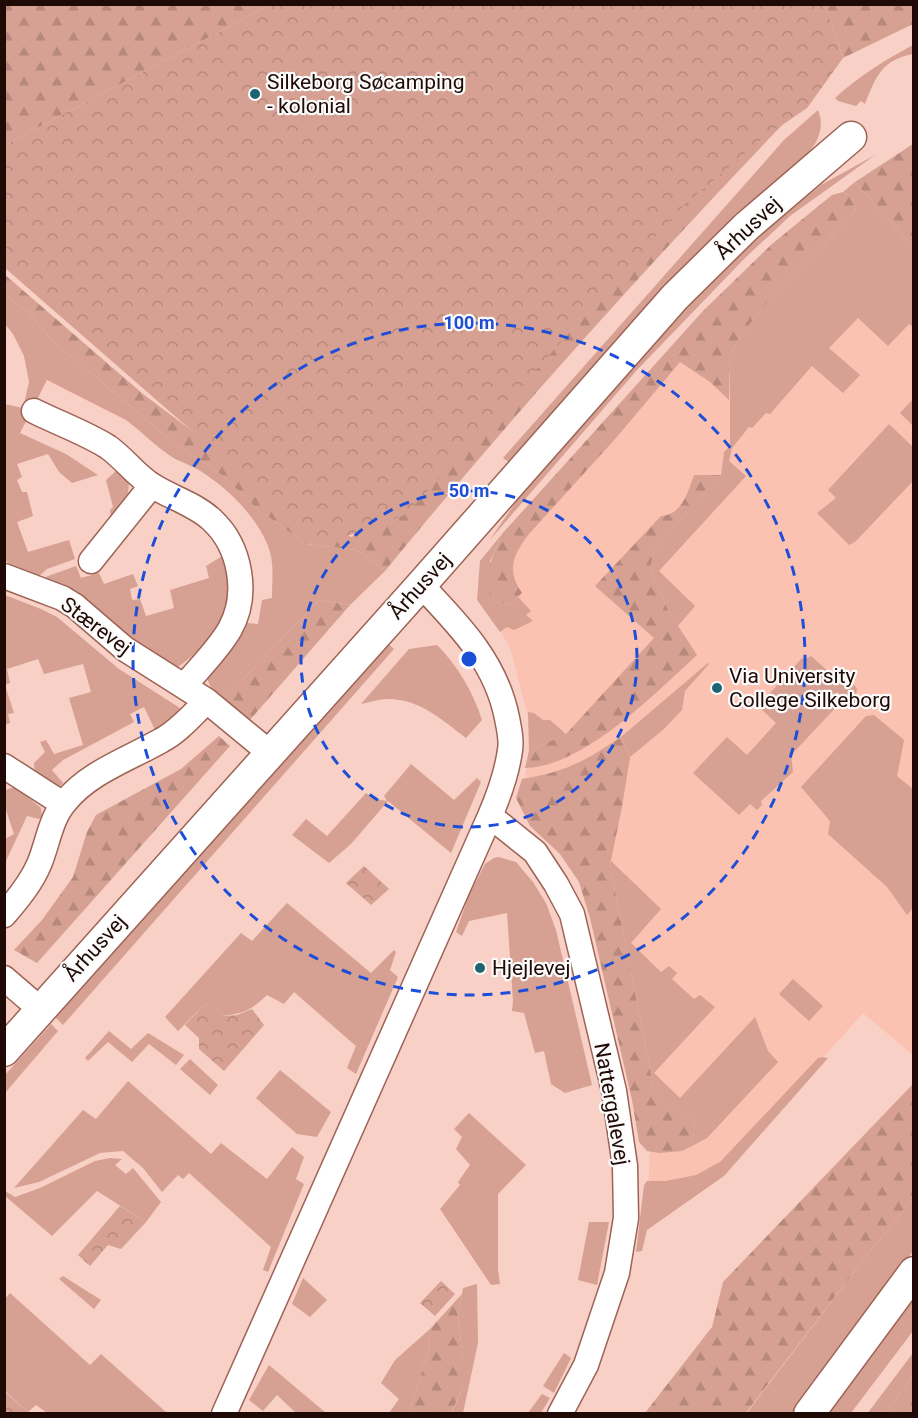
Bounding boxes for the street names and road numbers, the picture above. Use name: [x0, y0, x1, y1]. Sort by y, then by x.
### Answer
street label: Århusvej: [710, 192, 786, 264]
street label: Århusvej: [384, 548, 456, 624]
street label: Stærevej: [56, 592, 136, 660]
street label: Århusvej: [59, 910, 131, 986]
street label: Nattergalevej: [589, 1041, 635, 1167]

